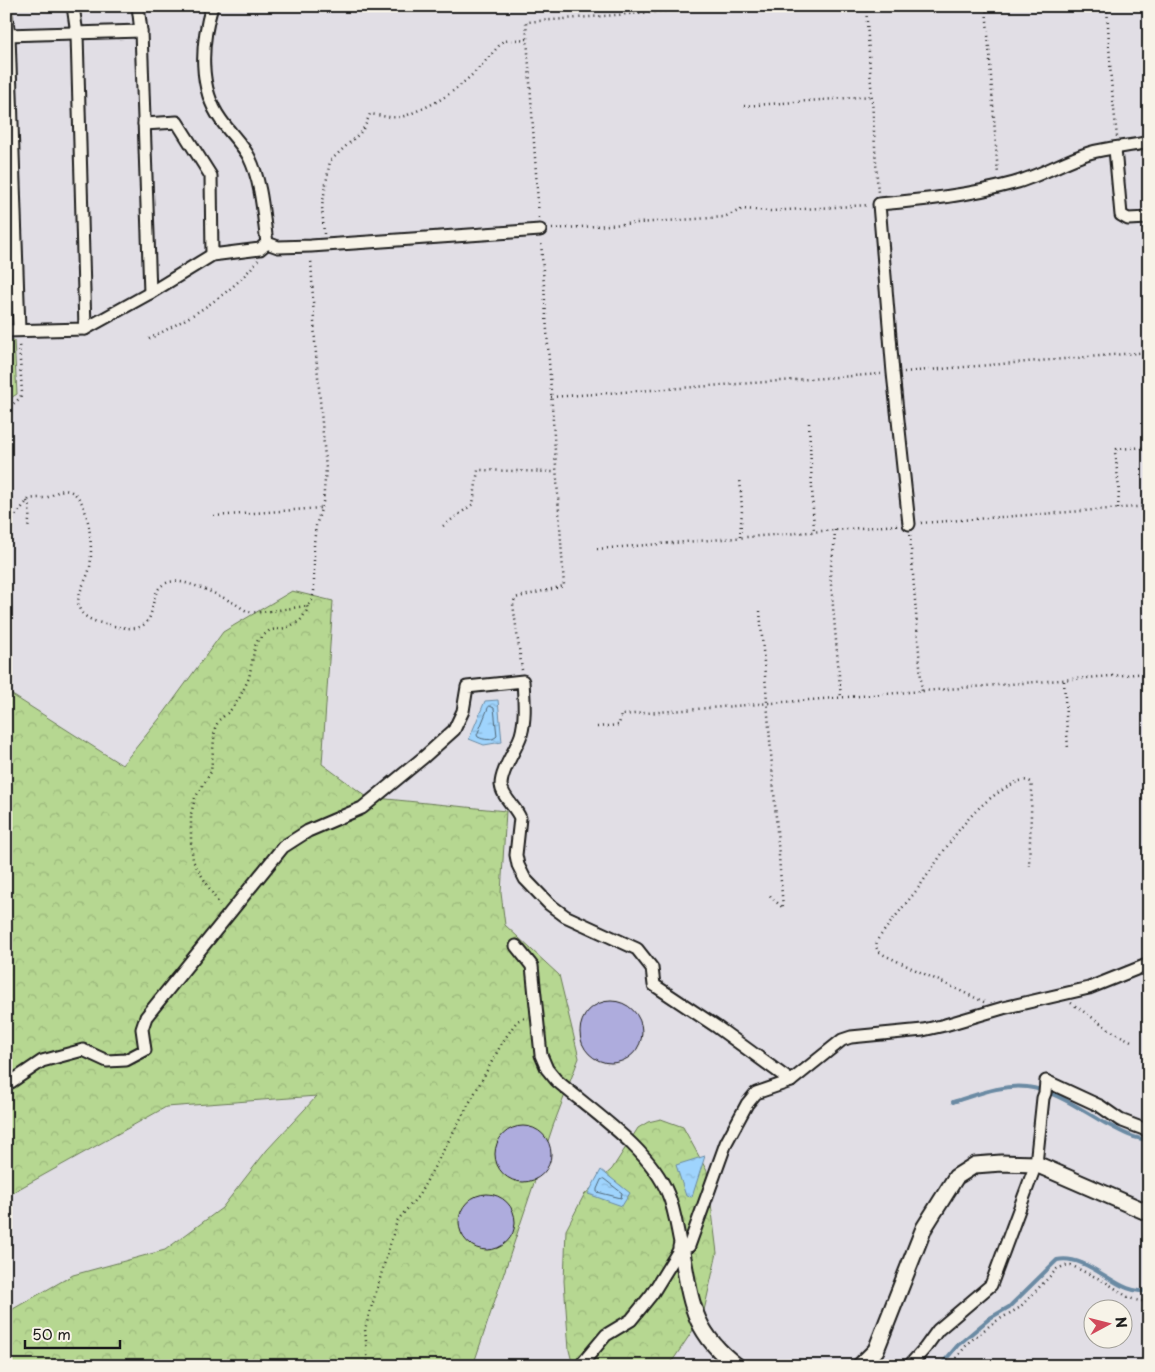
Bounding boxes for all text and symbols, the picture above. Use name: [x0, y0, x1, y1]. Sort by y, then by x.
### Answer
north arrow: [1082, 1300, 1132, 1350]
text: N: [1110, 1316, 1132, 1329]
scale bar: [25, 1317, 120, 1349]
text: 50 m: [32, 1322, 71, 1345]

